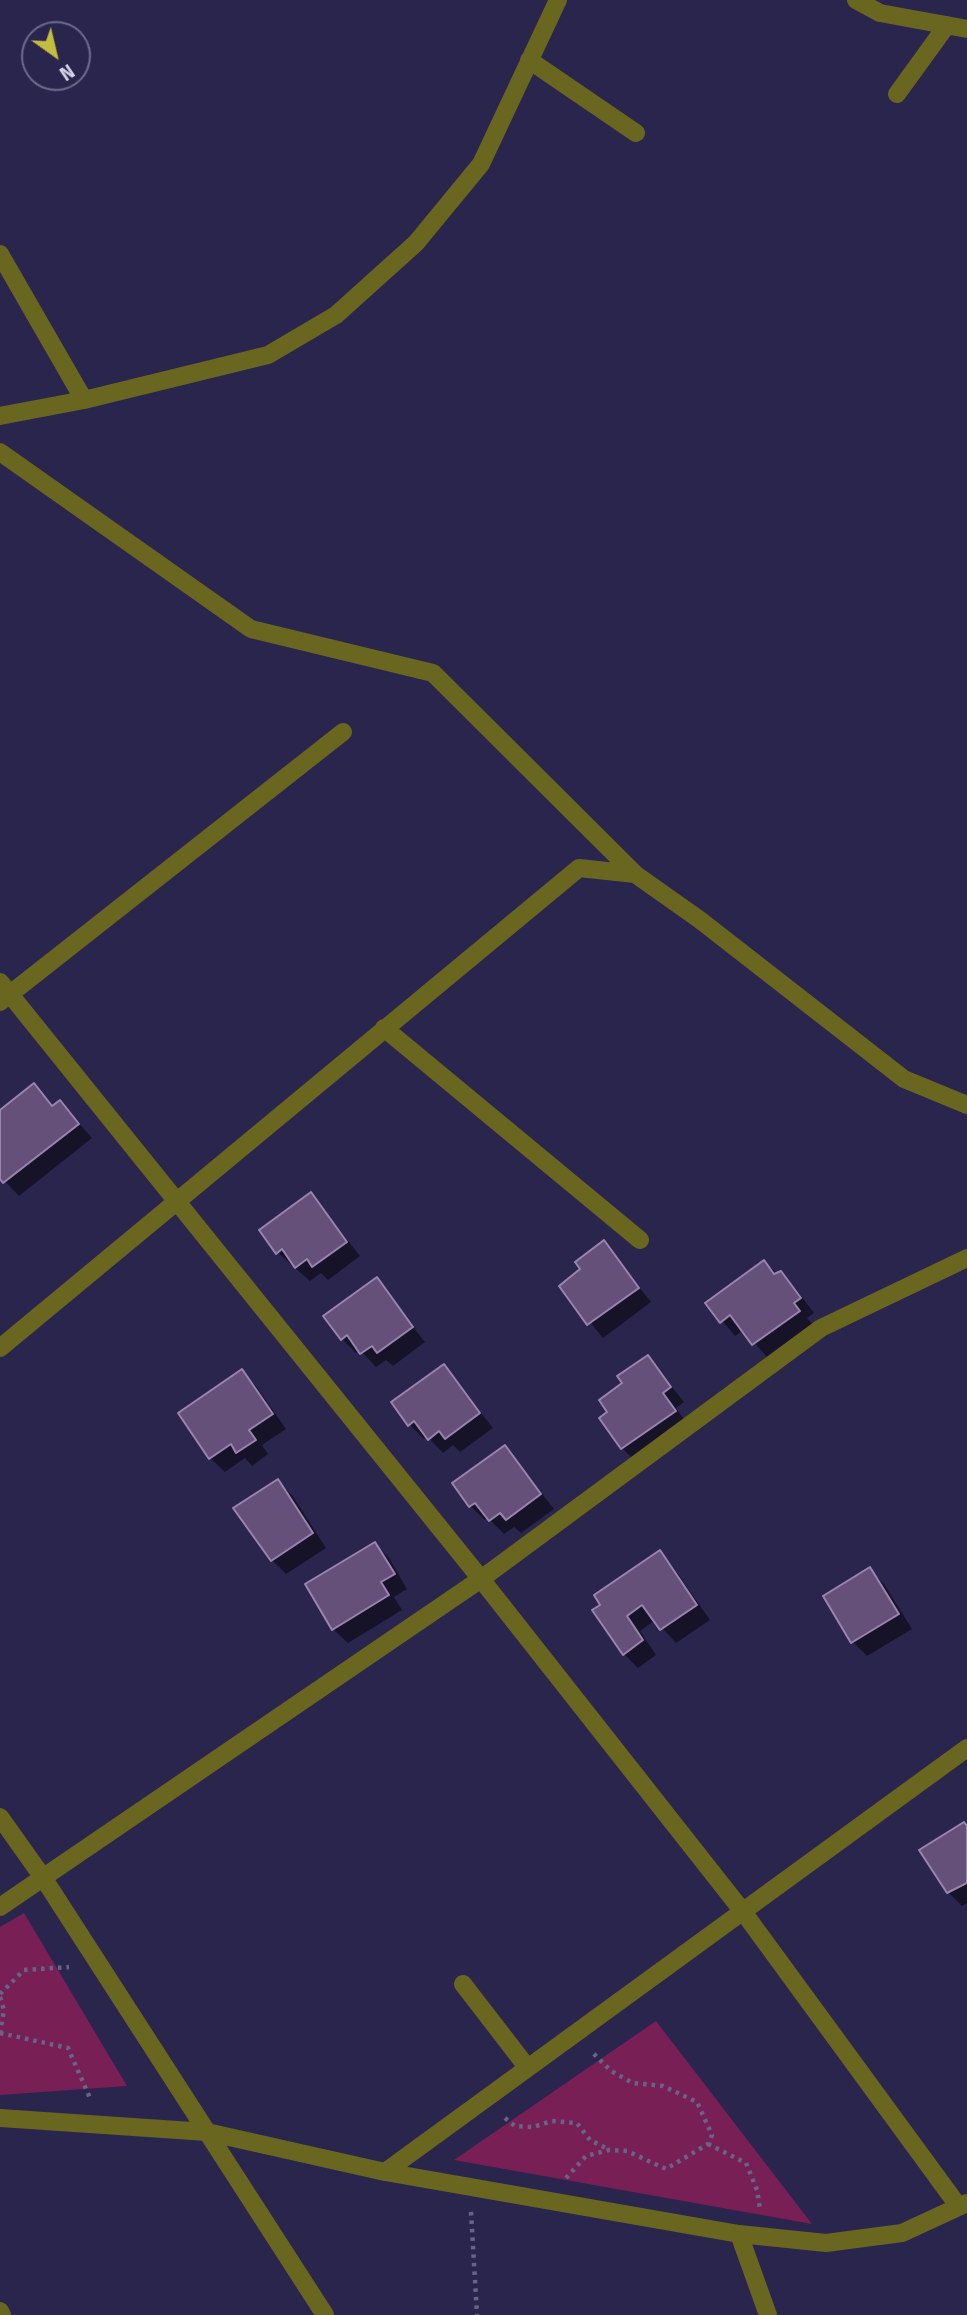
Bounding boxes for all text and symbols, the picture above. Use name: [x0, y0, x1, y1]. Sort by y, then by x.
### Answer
north arrow: [21, 21, 91, 91]
text: N: [55, 59, 79, 85]

